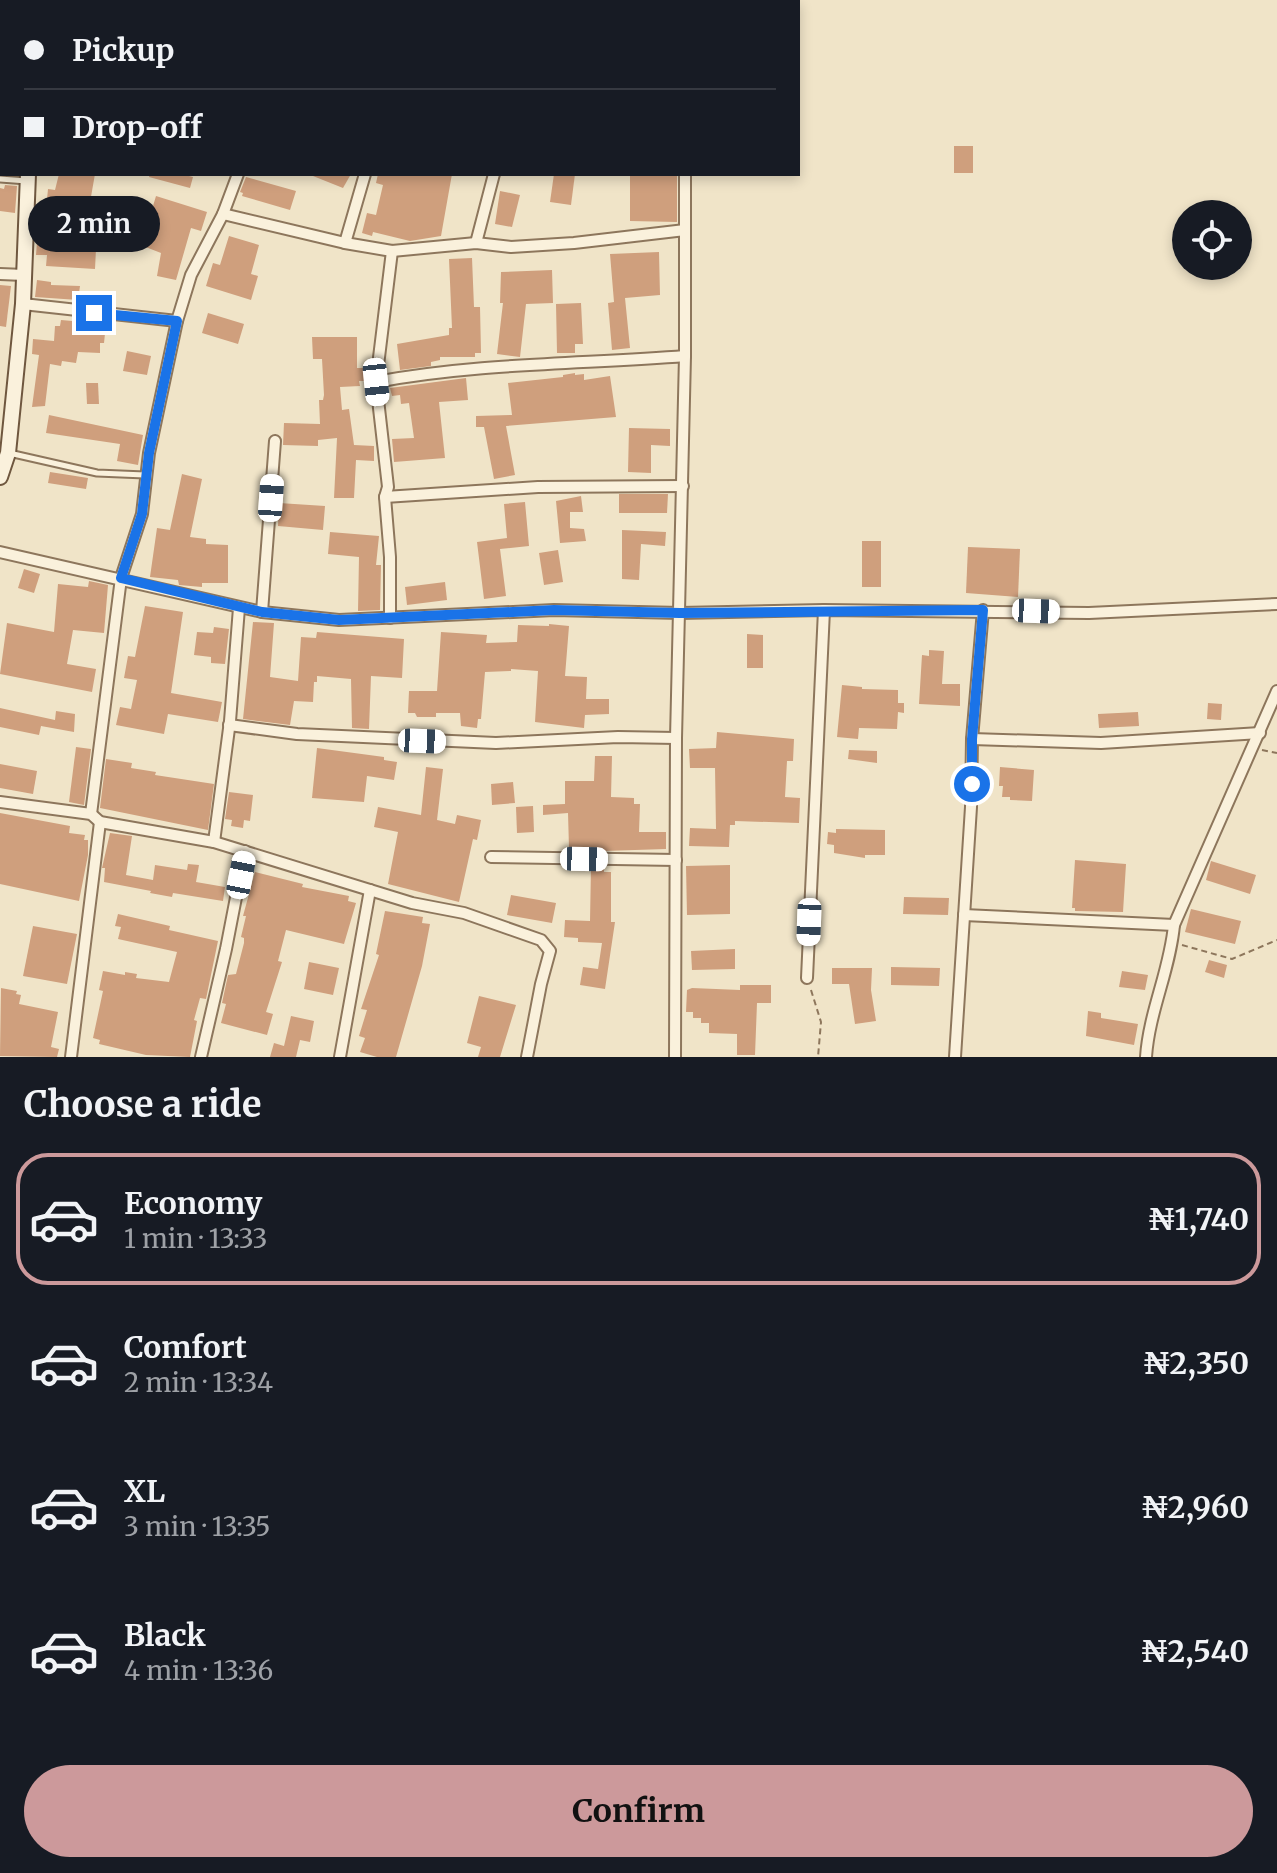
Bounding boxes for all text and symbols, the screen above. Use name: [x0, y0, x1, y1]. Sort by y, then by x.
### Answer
text: Pickup: [72, 31, 174, 69]
text: Drop-off: [72, 108, 202, 146]
callout: 2 min: [28, 197, 160, 253]
map controls: [1172, 200, 1252, 280]
button: locate: [1172, 200, 1252, 280]
text: 2 min: [57, 207, 131, 240]
route end: [76, 295, 112, 331]
car: [362, 357, 390, 407]
car: [257, 473, 285, 523]
car: [1012, 598, 1060, 624]
car: [398, 728, 446, 754]
route start: [954, 766, 990, 802]
car: [560, 847, 608, 871]
car: [225, 849, 257, 901]
car: [796, 898, 822, 946]
text: Choose a ride: [24, 1082, 261, 1127]
icon: car: [28, 1183, 100, 1255]
text: Economy: [124, 1184, 262, 1222]
text: ₦1,740: [1147, 1200, 1249, 1238]
text: 1 min · 13:33: [124, 1222, 267, 1255]
icon: car: [28, 1327, 100, 1399]
text: Comfort: [124, 1328, 247, 1366]
text: ₦2,350: [1142, 1344, 1249, 1382]
text: 2 min · 13:34: [124, 1366, 273, 1399]
icon: car: [28, 1471, 100, 1543]
text: XL: [124, 1472, 165, 1510]
text: ₦2,960: [1140, 1488, 1249, 1526]
text: 3 min · 13:35: [124, 1510, 271, 1543]
icon: car: [28, 1615, 100, 1687]
text: Black: [124, 1616, 206, 1654]
text: ₦2,540: [1140, 1632, 1249, 1670]
text: 4 min · 13:36: [124, 1654, 273, 1687]
button: Confirm: [24, 1765, 1253, 1857]

